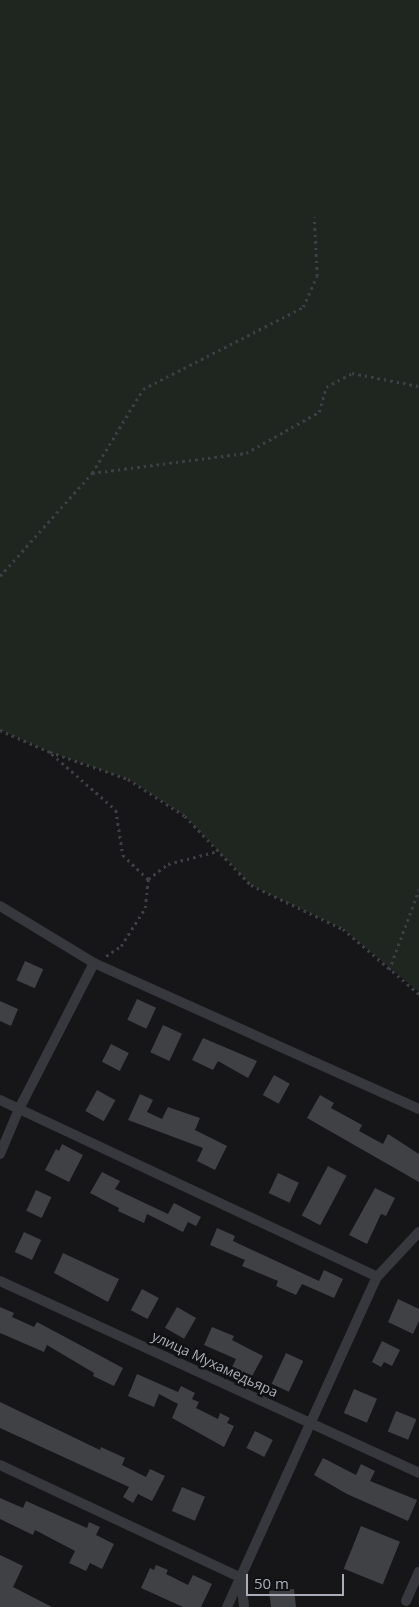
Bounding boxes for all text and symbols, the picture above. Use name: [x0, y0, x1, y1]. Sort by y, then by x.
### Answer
street label: улица Мухамедьяра: [149, 1327, 281, 1401]
scale bar: [249, 1564, 346, 1596]
text: 50 m: [254, 1573, 289, 1593]

